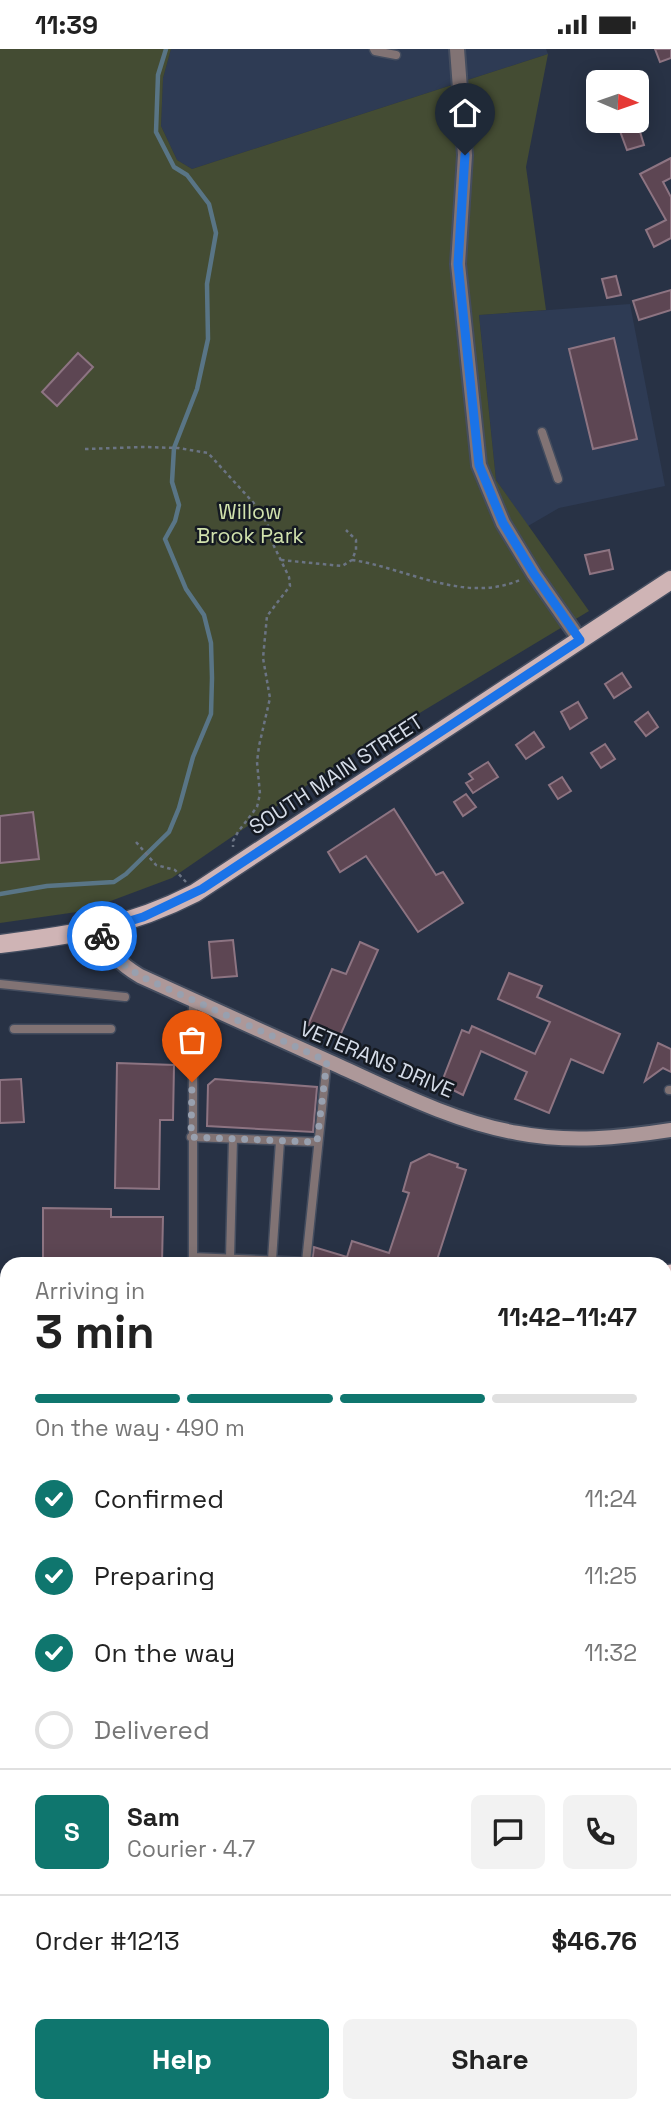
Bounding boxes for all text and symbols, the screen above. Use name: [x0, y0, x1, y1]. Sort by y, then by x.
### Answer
text: 11:39: [35, 8, 98, 42]
north arrow: [586, 70, 649, 133]
map controls: [586, 70, 649, 133]
pin: [435, 83, 495, 155]
icon: home: [446, 94, 484, 132]
park label: Willow Brook Park: [196, 498, 304, 549]
street label: SOUTH MAIN STREET: [244, 708, 428, 840]
courier: [67, 901, 137, 971]
icon: bike: [83, 917, 121, 955]
pin: [162, 1010, 222, 1082]
street label: VETERANS DRIVE: [296, 1014, 458, 1104]
icon: bag: [173, 1021, 211, 1059]
text: Arriving in: [35, 1276, 145, 1306]
text: 11:42–11:47: [497, 1300, 637, 1334]
text: 3 min: [35, 1303, 155, 1361]
text: On the way · 490 m: [35, 1413, 245, 1443]
icon: check: [35, 1480, 73, 1518]
text: Confirmed: [94, 1482, 224, 1516]
text: 11:24: [584, 1484, 637, 1514]
icon: check: [35, 1557, 73, 1595]
text: Preparing: [94, 1559, 215, 1593]
text: 11:25: [584, 1561, 637, 1591]
icon: check: [35, 1634, 73, 1672]
text: On the way: [94, 1636, 235, 1670]
text: 11:32: [584, 1638, 637, 1668]
text: Delivered: [94, 1713, 210, 1747]
button: chat: [471, 1795, 545, 1869]
button: phone: [563, 1795, 637, 1869]
text: Sam: [127, 1800, 180, 1834]
text: S: [64, 1815, 80, 1849]
text: Courier · 4.7: [127, 1834, 255, 1864]
text: Order #1213: [35, 1924, 180, 1958]
text: $46.76: [551, 1924, 637, 1958]
button: Help: [35, 2019, 329, 2099]
button: Share: [343, 2019, 637, 2099]

